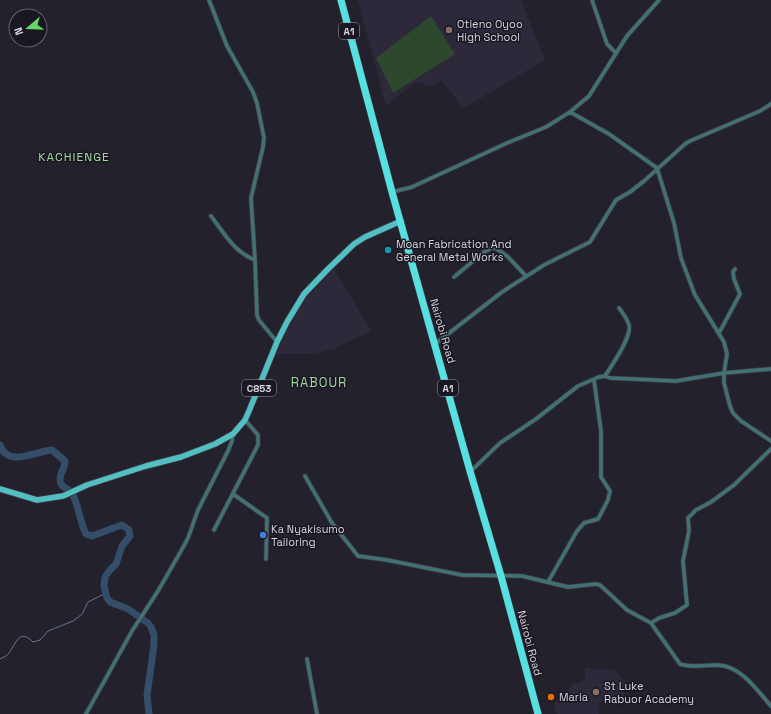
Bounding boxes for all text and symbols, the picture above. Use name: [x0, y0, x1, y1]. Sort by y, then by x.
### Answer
north arrow: [8, 8, 48, 48]
place label: Otieno Oyoo High School: [457, 17, 523, 44]
road number: A1: [339, 23, 359, 39]
text: N: [11, 25, 26, 37]
marker: Otieno Oyoo High School: [444, 25, 454, 35]
district label: KACHIENGE: [38, 149, 110, 165]
place label: Moan Fabrication And General Metal Works: [396, 237, 512, 264]
marker: Moan Fabrication And General Metal Works: [383, 245, 393, 255]
street label: Nairobi Road: [427, 297, 459, 365]
district label: RABOUR: [291, 374, 347, 391]
road number: C853: [242, 380, 276, 396]
road number: A1: [438, 380, 458, 396]
place label: Ka Nyakisumo Tailoring: [271, 522, 345, 549]
marker: Ka Nyakisumo Tailoring: [258, 530, 268, 540]
street label: Nairobi Road: [515, 609, 545, 677]
place label: St Luke Rabuor Academy: [604, 679, 694, 706]
marker: St Luke Rabuor Academy: [591, 687, 601, 697]
place label: Maria: [559, 690, 589, 704]
marker: Maria: [546, 692, 556, 702]

